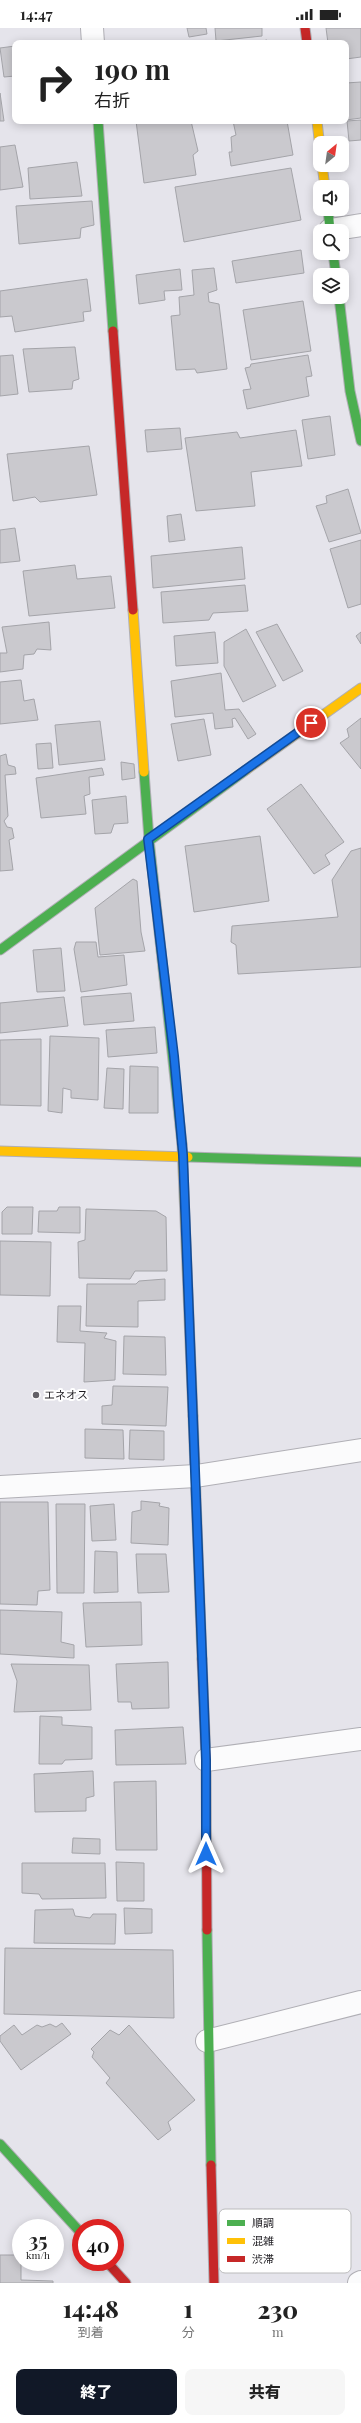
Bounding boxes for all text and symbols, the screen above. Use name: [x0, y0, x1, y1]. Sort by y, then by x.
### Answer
text: 14:47: [20, 4, 53, 24]
text: 190 m: [94, 50, 170, 87]
icon: right: [28, 56, 80, 108]
text: 右折: [94, 88, 130, 112]
north arrow: [313, 136, 349, 172]
map controls: [313, 136, 349, 304]
button: sound: [313, 180, 349, 216]
button: search: [313, 224, 349, 260]
button: layers: [313, 268, 349, 304]
pin: [294, 706, 328, 740]
icon: arrive: [300, 712, 322, 734]
place label: エネオス: [44, 1387, 88, 1402]
marker: エネオス: [31, 1390, 41, 1400]
position arrow: [185, 1833, 227, 1875]
legend: [219, 2209, 351, 2273]
text: 順調: [252, 2215, 274, 2230]
speed limit sign: 40: [72, 2219, 124, 2271]
text: 35: [29, 2226, 47, 2253]
text: 混雑: [252, 2233, 274, 2248]
text: km/h: [26, 2248, 50, 2262]
text: 渋滞: [252, 2251, 274, 2266]
text: 14:48: [63, 2292, 119, 2324]
text: 1: [184, 2292, 193, 2324]
text: 230: [257, 2293, 298, 2325]
text: 到着: [78, 2323, 104, 2340]
text: 分: [182, 2323, 195, 2340]
text: m: [272, 2323, 284, 2340]
button: 終了: [16, 2369, 177, 2415]
button: 共有: [185, 2369, 345, 2415]

